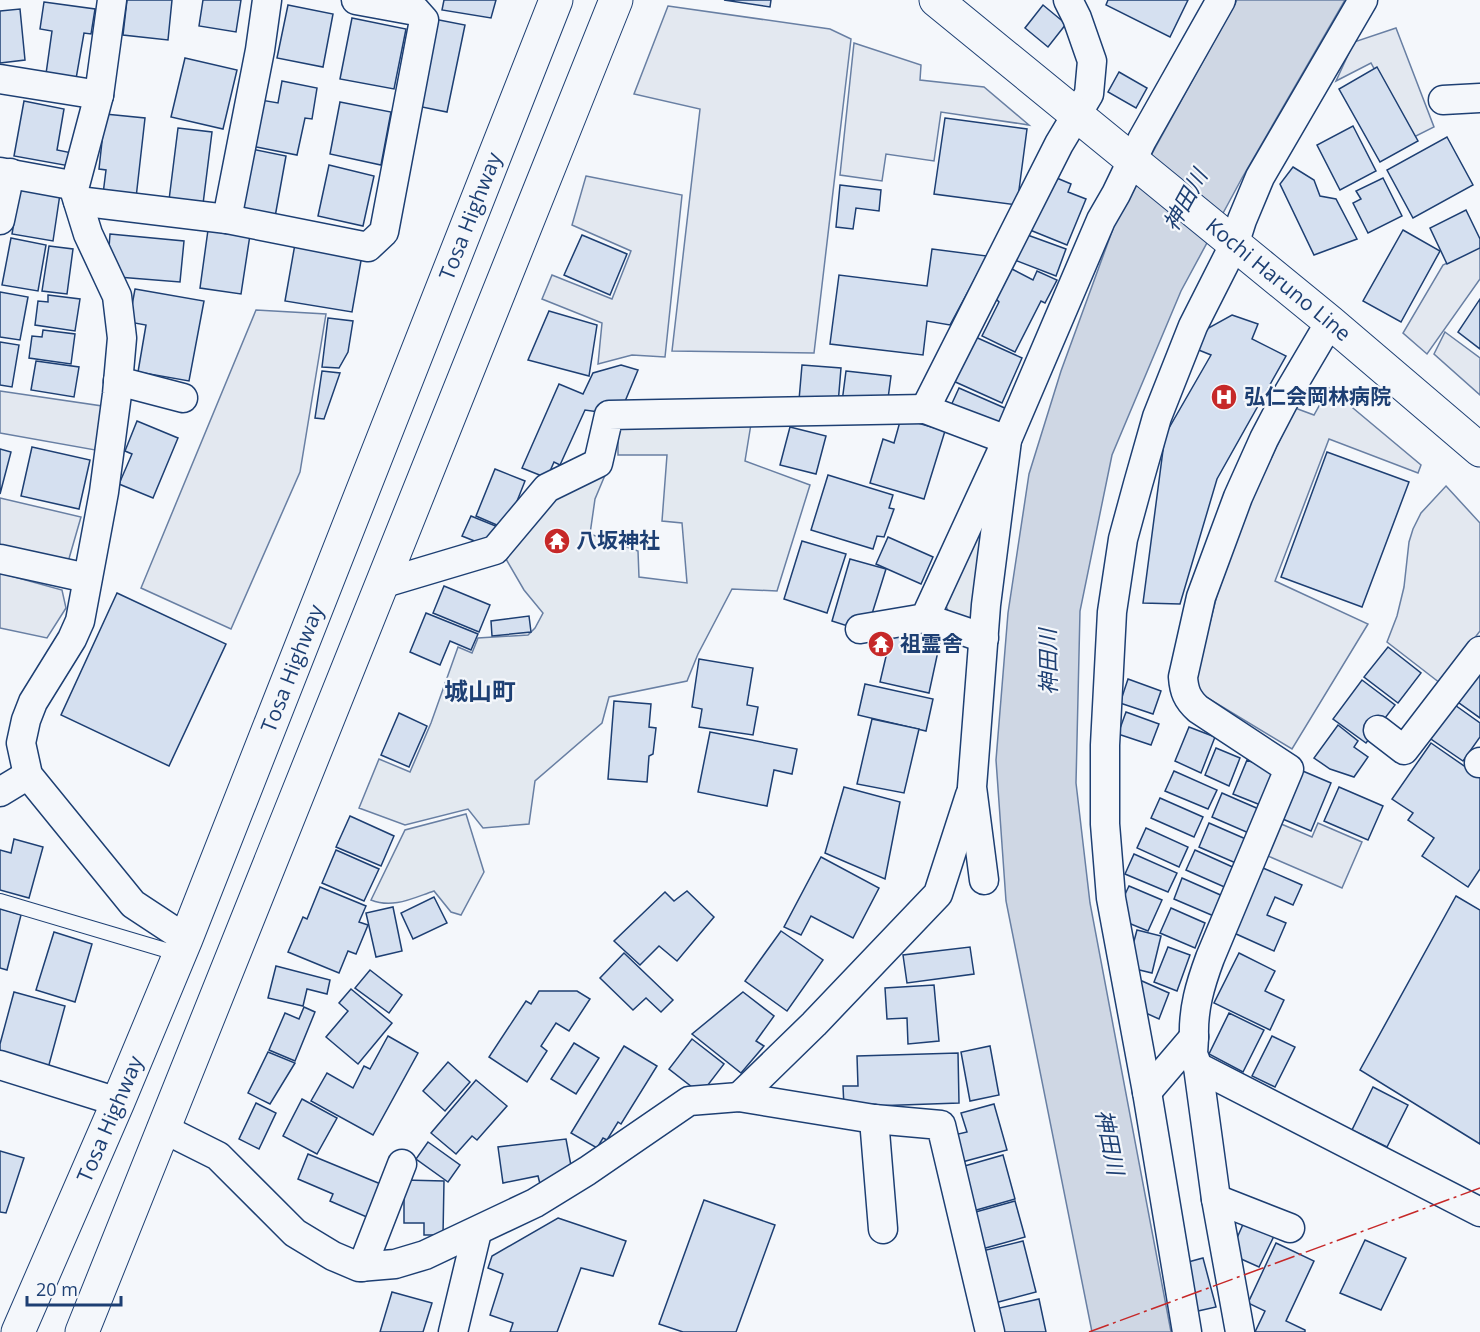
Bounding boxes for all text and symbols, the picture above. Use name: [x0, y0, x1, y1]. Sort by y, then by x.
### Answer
street label: Tosa Highway: [432, 148, 508, 284]
water label: 神田川: [1155, 162, 1214, 236]
street label: Kochi Haruno Line: [1200, 211, 1357, 347]
hospital icon: 弘仁会岡林病院: [1209, 382, 1239, 412]
place label: 弘仁会岡林病院: [1244, 382, 1391, 410]
temple icon: 八坂神社: [542, 526, 572, 556]
place label: 八坂神社: [576, 526, 660, 554]
street label: Tosa Highway: [254, 600, 330, 736]
water label: 神田川: [1031, 627, 1063, 695]
temple icon: 祖霊舎: [866, 629, 896, 659]
place label: 祖霊舎: [900, 629, 963, 657]
district label: 城山町: [444, 674, 516, 707]
street label: Tosa Highway: [70, 1051, 149, 1186]
water label: 神田川: [1090, 1107, 1132, 1179]
scale bar: [27, 1269, 122, 1307]
text: 20 m: [36, 1277, 78, 1301]

